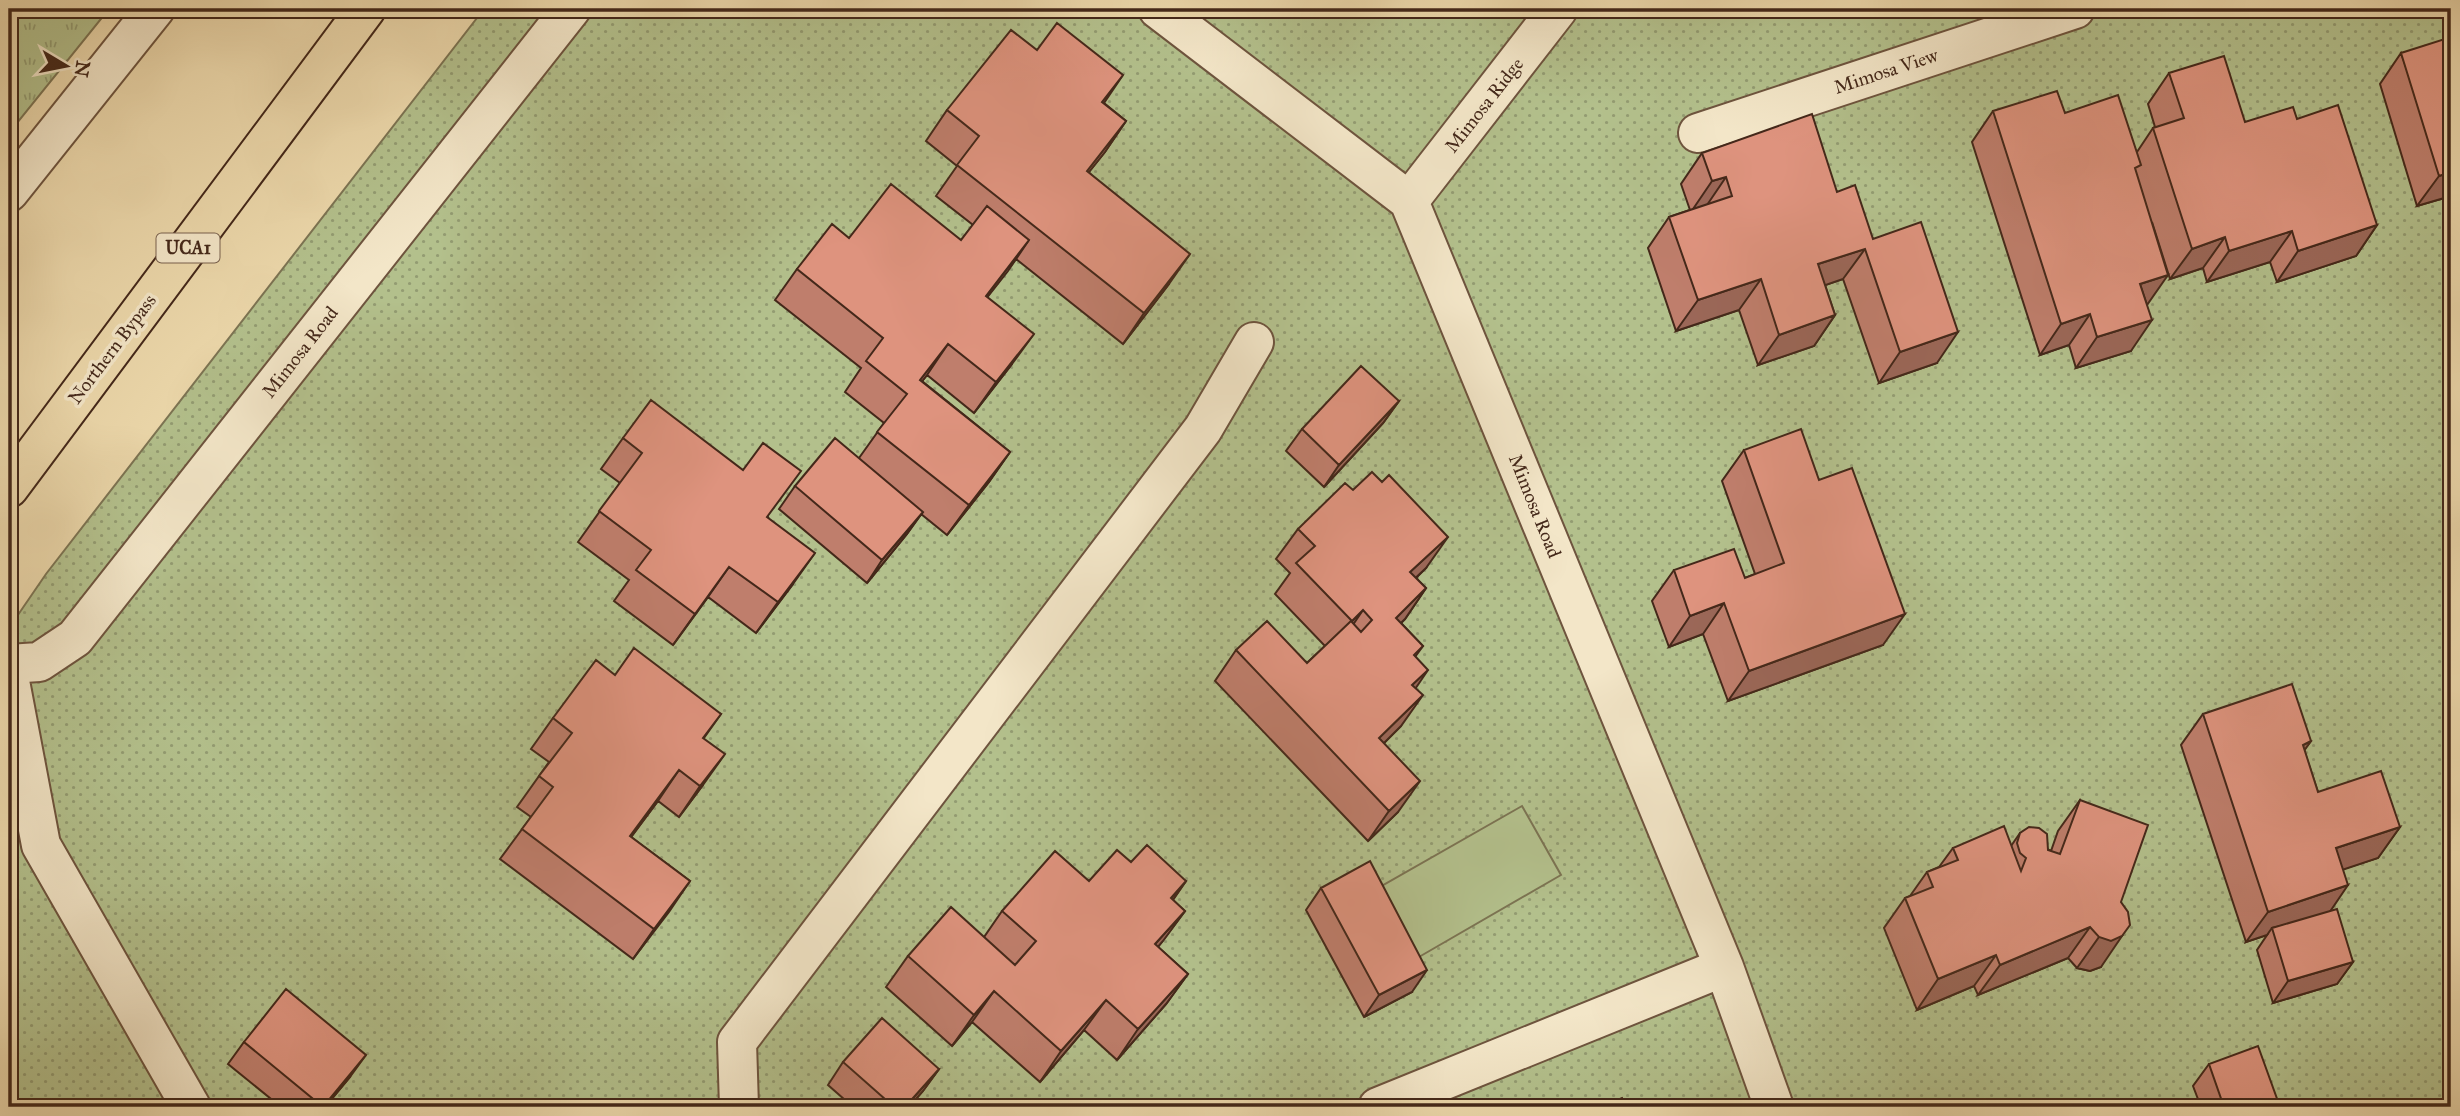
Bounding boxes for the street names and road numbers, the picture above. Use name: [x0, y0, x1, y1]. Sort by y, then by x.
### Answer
street label: Mimosa View: [1831, 43, 1942, 99]
street label: Mimosa Ridge: [1440, 53, 1529, 158]
road number: UCA1: [156, 234, 220, 262]
street label: Northern Bypass: [63, 289, 161, 409]
street label: Mimosa Road: [257, 301, 343, 402]
street label: Mimosa Road: [1504, 451, 1566, 562]

